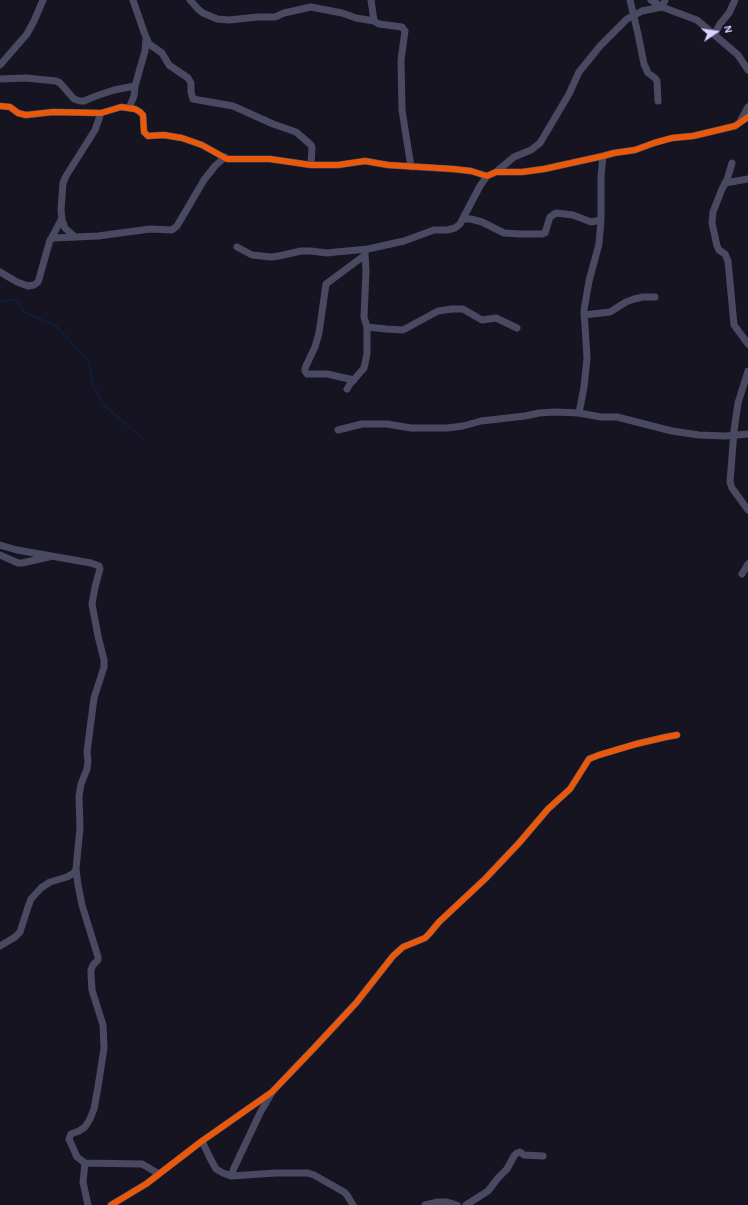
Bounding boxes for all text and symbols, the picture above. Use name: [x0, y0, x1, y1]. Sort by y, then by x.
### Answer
north arrow: [696, 12, 736, 52]
text: N: [722, 24, 734, 34]

